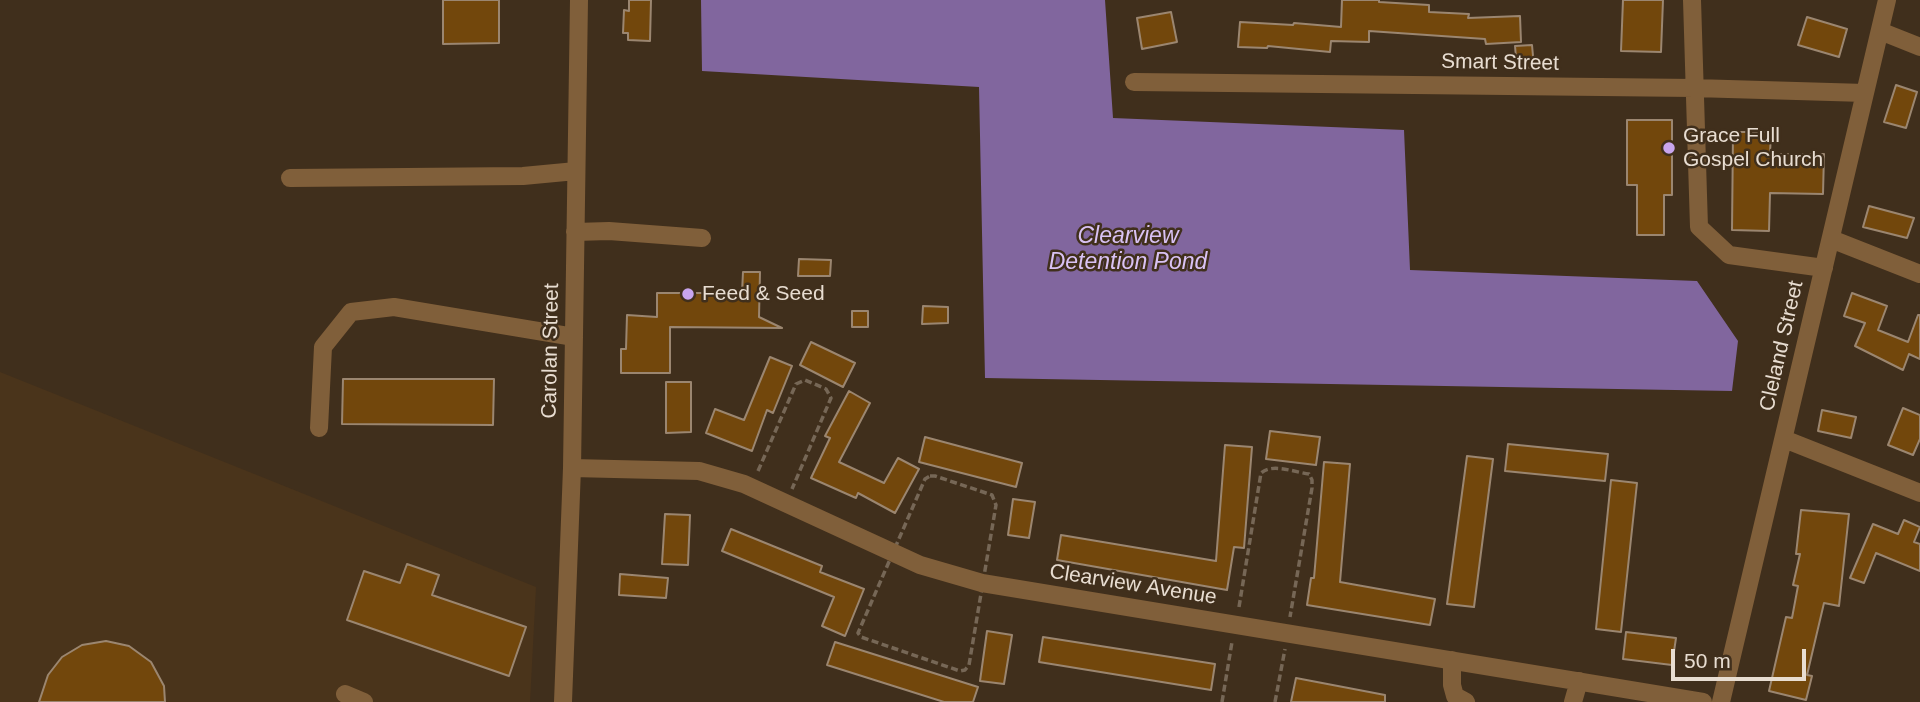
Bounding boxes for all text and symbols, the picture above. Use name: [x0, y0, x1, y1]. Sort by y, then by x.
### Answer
street label: Smart Street: [1441, 49, 1559, 77]
place label: Grace Full Gospel Church: [1683, 123, 1823, 173]
marker: Grace Full Gospel Church: [1661, 140, 1677, 156]
water label: Clearview Detention Pond: [1049, 223, 1207, 277]
street label: Cleland Street: [1755, 278, 1809, 414]
place label: Feed & Seed: [702, 281, 825, 307]
street label: Carolan Street: [537, 283, 565, 419]
marker: Feed & Seed: [680, 286, 696, 302]
street label: Clearview Avenue: [1048, 559, 1218, 611]
scale bar: [1675, 636, 1810, 680]
text: 50 m: [1684, 649, 1731, 672]

